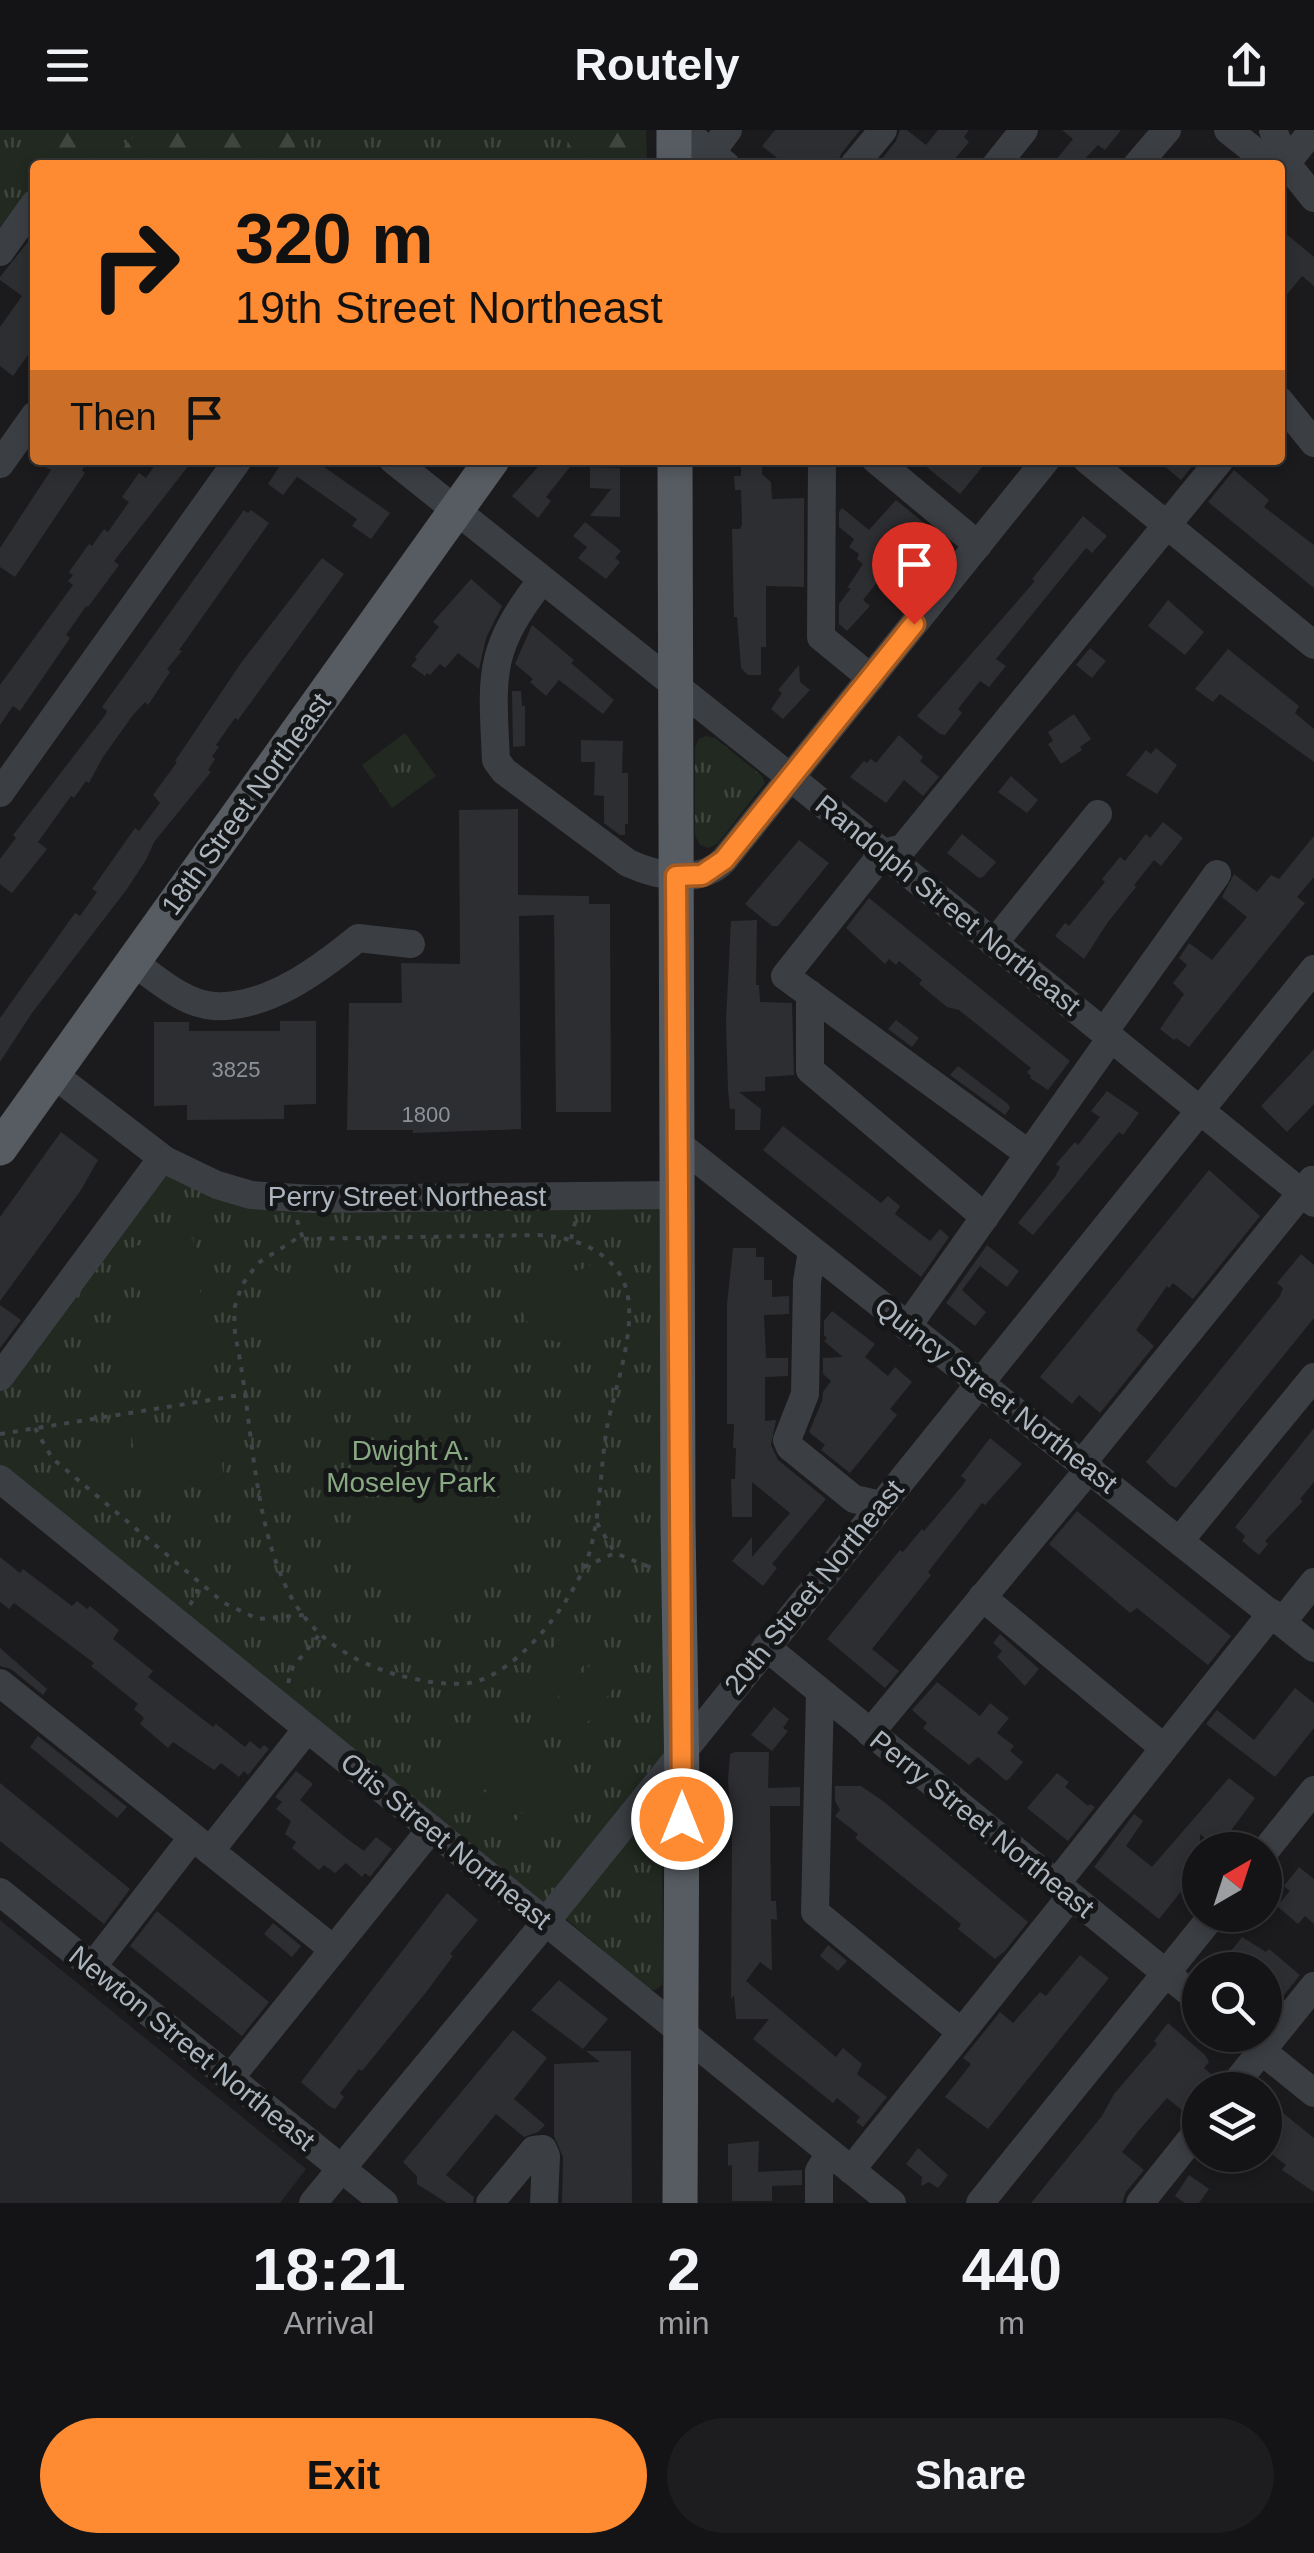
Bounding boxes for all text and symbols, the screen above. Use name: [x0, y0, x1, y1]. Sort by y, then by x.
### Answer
icon: menu: [40, 38, 95, 93]
icon: share: [1219, 38, 1274, 93]
text: Routely: [574, 39, 740, 90]
icon: right: [70, 200, 200, 330]
text: 320 m: [235, 200, 433, 278]
text: 19th Street Northeast: [235, 282, 663, 333]
icon: arrive: [177, 390, 232, 445]
text: Then: [70, 396, 157, 438]
pin: [872, 522, 957, 625]
icon: arrive: [887, 537, 942, 592]
street label: 18th Street Northeast: [155, 687, 337, 921]
street label: Randolph Street Northeast: [809, 789, 1087, 1022]
house number: 3825: [212, 1057, 260, 1082]
house number: 1800: [402, 1102, 450, 1127]
street label: Perry Street Northeast: [268, 1181, 546, 1212]
street label: Quincy Street Northeast: [869, 1291, 1123, 1499]
park label: Dwight A. Moseley Park: [326, 1435, 497, 1498]
street label: 20th Street Northeast: [718, 1474, 910, 1700]
street label: Perry Street Northeast: [864, 1724, 1100, 1924]
street label: Otis Street Northeast: [335, 1747, 558, 1935]
position arrow: [630, 1767, 734, 1871]
north arrow: [1182, 1832, 1282, 1932]
map controls: [1182, 1832, 1282, 2172]
street label: Newton Street Northeast: [63, 1939, 321, 2157]
button: search: [1182, 1952, 1282, 2052]
button: layers: [1182, 2072, 1282, 2172]
text: 18:21: [252, 2236, 406, 2303]
text: 2: [667, 2236, 700, 2303]
text: 440: [962, 2236, 1062, 2303]
text: Arrival: [284, 2305, 374, 2341]
text: min: [658, 2305, 709, 2341]
text: m: [998, 2305, 1025, 2341]
button: Exit: [40, 2418, 647, 2533]
button: Share: [667, 2418, 1274, 2533]

